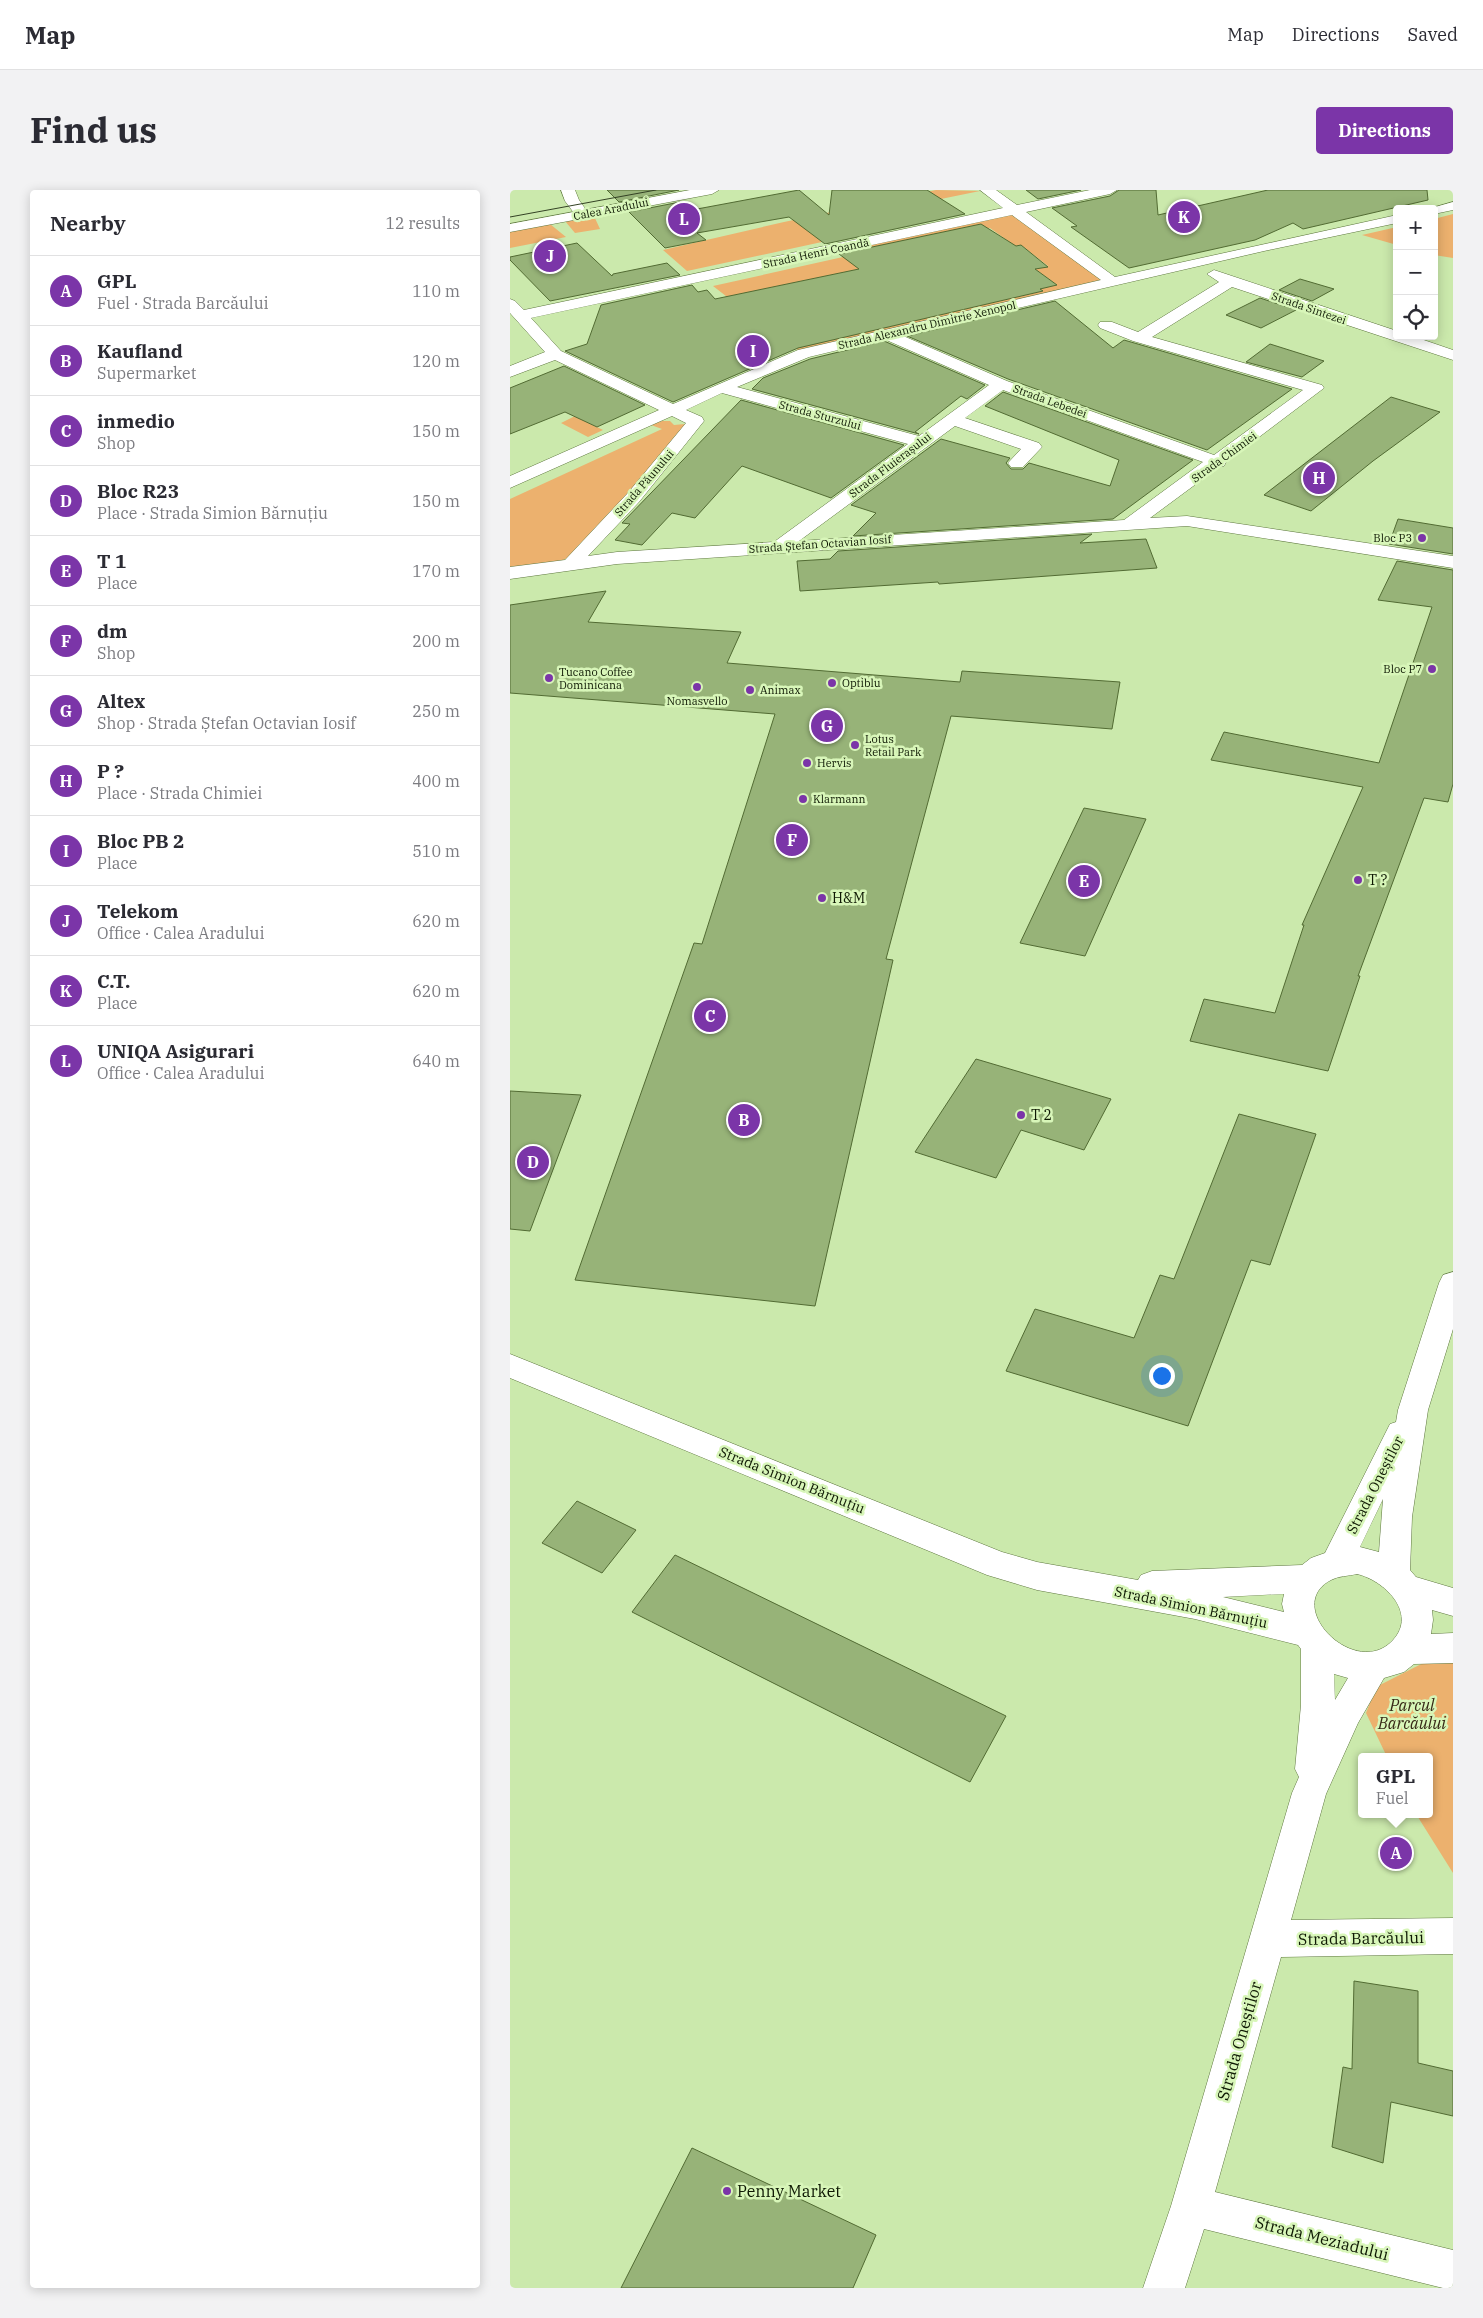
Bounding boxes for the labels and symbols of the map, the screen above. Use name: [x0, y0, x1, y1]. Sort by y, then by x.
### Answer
street label: Calea Aradului: [572, 195, 650, 223]
pin: K: [1168, 198, 1200, 236]
pin: L: [668, 200, 700, 238]
street label: Strada Henri Coandă: [762, 235, 870, 271]
pin: J: [534, 237, 566, 275]
street label: Strada Sintezei: [1270, 289, 1349, 327]
street label: Strada Alexandru Dimitrie Xenopol: [837, 298, 1017, 352]
pin: I: [737, 332, 769, 370]
street label: Strada Lebedei: [1011, 381, 1089, 421]
street label: Strada Sturzului: [777, 397, 863, 433]
street label: Strada Chimiei: [1189, 428, 1260, 485]
street label: Strada Fluierașului: [846, 429, 934, 501]
street label: Strada Păunului: [611, 447, 677, 519]
pin: H: [1303, 459, 1335, 497]
place label: Bloc P3: [1373, 531, 1412, 545]
street label: Strada Ștefan Octavian Iosif: [748, 532, 893, 556]
marker: Bloc P3: [1416, 532, 1428, 544]
place label: Bloc P7: [1383, 662, 1422, 676]
marker: Bloc P7: [1426, 663, 1438, 675]
place label: Tucano Coffee Dominicana: [559, 665, 633, 692]
marker: Tucano Coffee Dominicana: [543, 672, 555, 684]
place label: Optiblu: [842, 676, 881, 690]
marker: Optiblu: [826, 677, 838, 689]
marker: Nomasvello: [691, 681, 703, 693]
place label: Animax: [760, 683, 801, 697]
marker: Animax: [744, 684, 756, 696]
place label: Nomasvello: [667, 694, 727, 708]
pin: G: [811, 707, 843, 745]
place label: Lotus Retail Park: [865, 732, 922, 759]
marker: Lotus Retail Park: [849, 739, 861, 751]
place label: Hervis: [817, 756, 851, 770]
marker: Hervis: [801, 757, 813, 769]
place label: Klarmann: [813, 792, 866, 806]
marker: Klarmann: [797, 793, 809, 805]
pin: F: [776, 821, 808, 859]
pin: E: [1068, 862, 1100, 900]
place label: T ?: [1368, 871, 1387, 889]
marker: T ?: [1352, 874, 1364, 886]
place label: H&M: [832, 889, 865, 907]
marker: H&M: [816, 892, 828, 904]
pin: C: [694, 997, 726, 1035]
pin: B: [728, 1101, 760, 1139]
place label: T 2: [1031, 1106, 1052, 1124]
marker: T 2: [1015, 1109, 1027, 1121]
pin: D: [517, 1143, 549, 1181]
your location: [1149, 1363, 1175, 1389]
street label: Strada Oneștilor: [1343, 1432, 1408, 1537]
street label: Strada Simion Bărnuțiu: [716, 1442, 868, 1518]
street label: Strada Simion Bărnuțiu: [1113, 1582, 1269, 1632]
park label: Parcul Barcăului: [1377, 1695, 1446, 1733]
pin: A: [1380, 1834, 1412, 1872]
street label: Strada Barcăului: [1298, 1927, 1424, 1949]
street label: Strada Oneștilor: [1212, 1979, 1266, 2103]
place label: Penny Market: [737, 2181, 841, 2201]
marker: Penny Market: [721, 2185, 733, 2197]
street label: Strada Meziadului: [1253, 2212, 1391, 2264]

